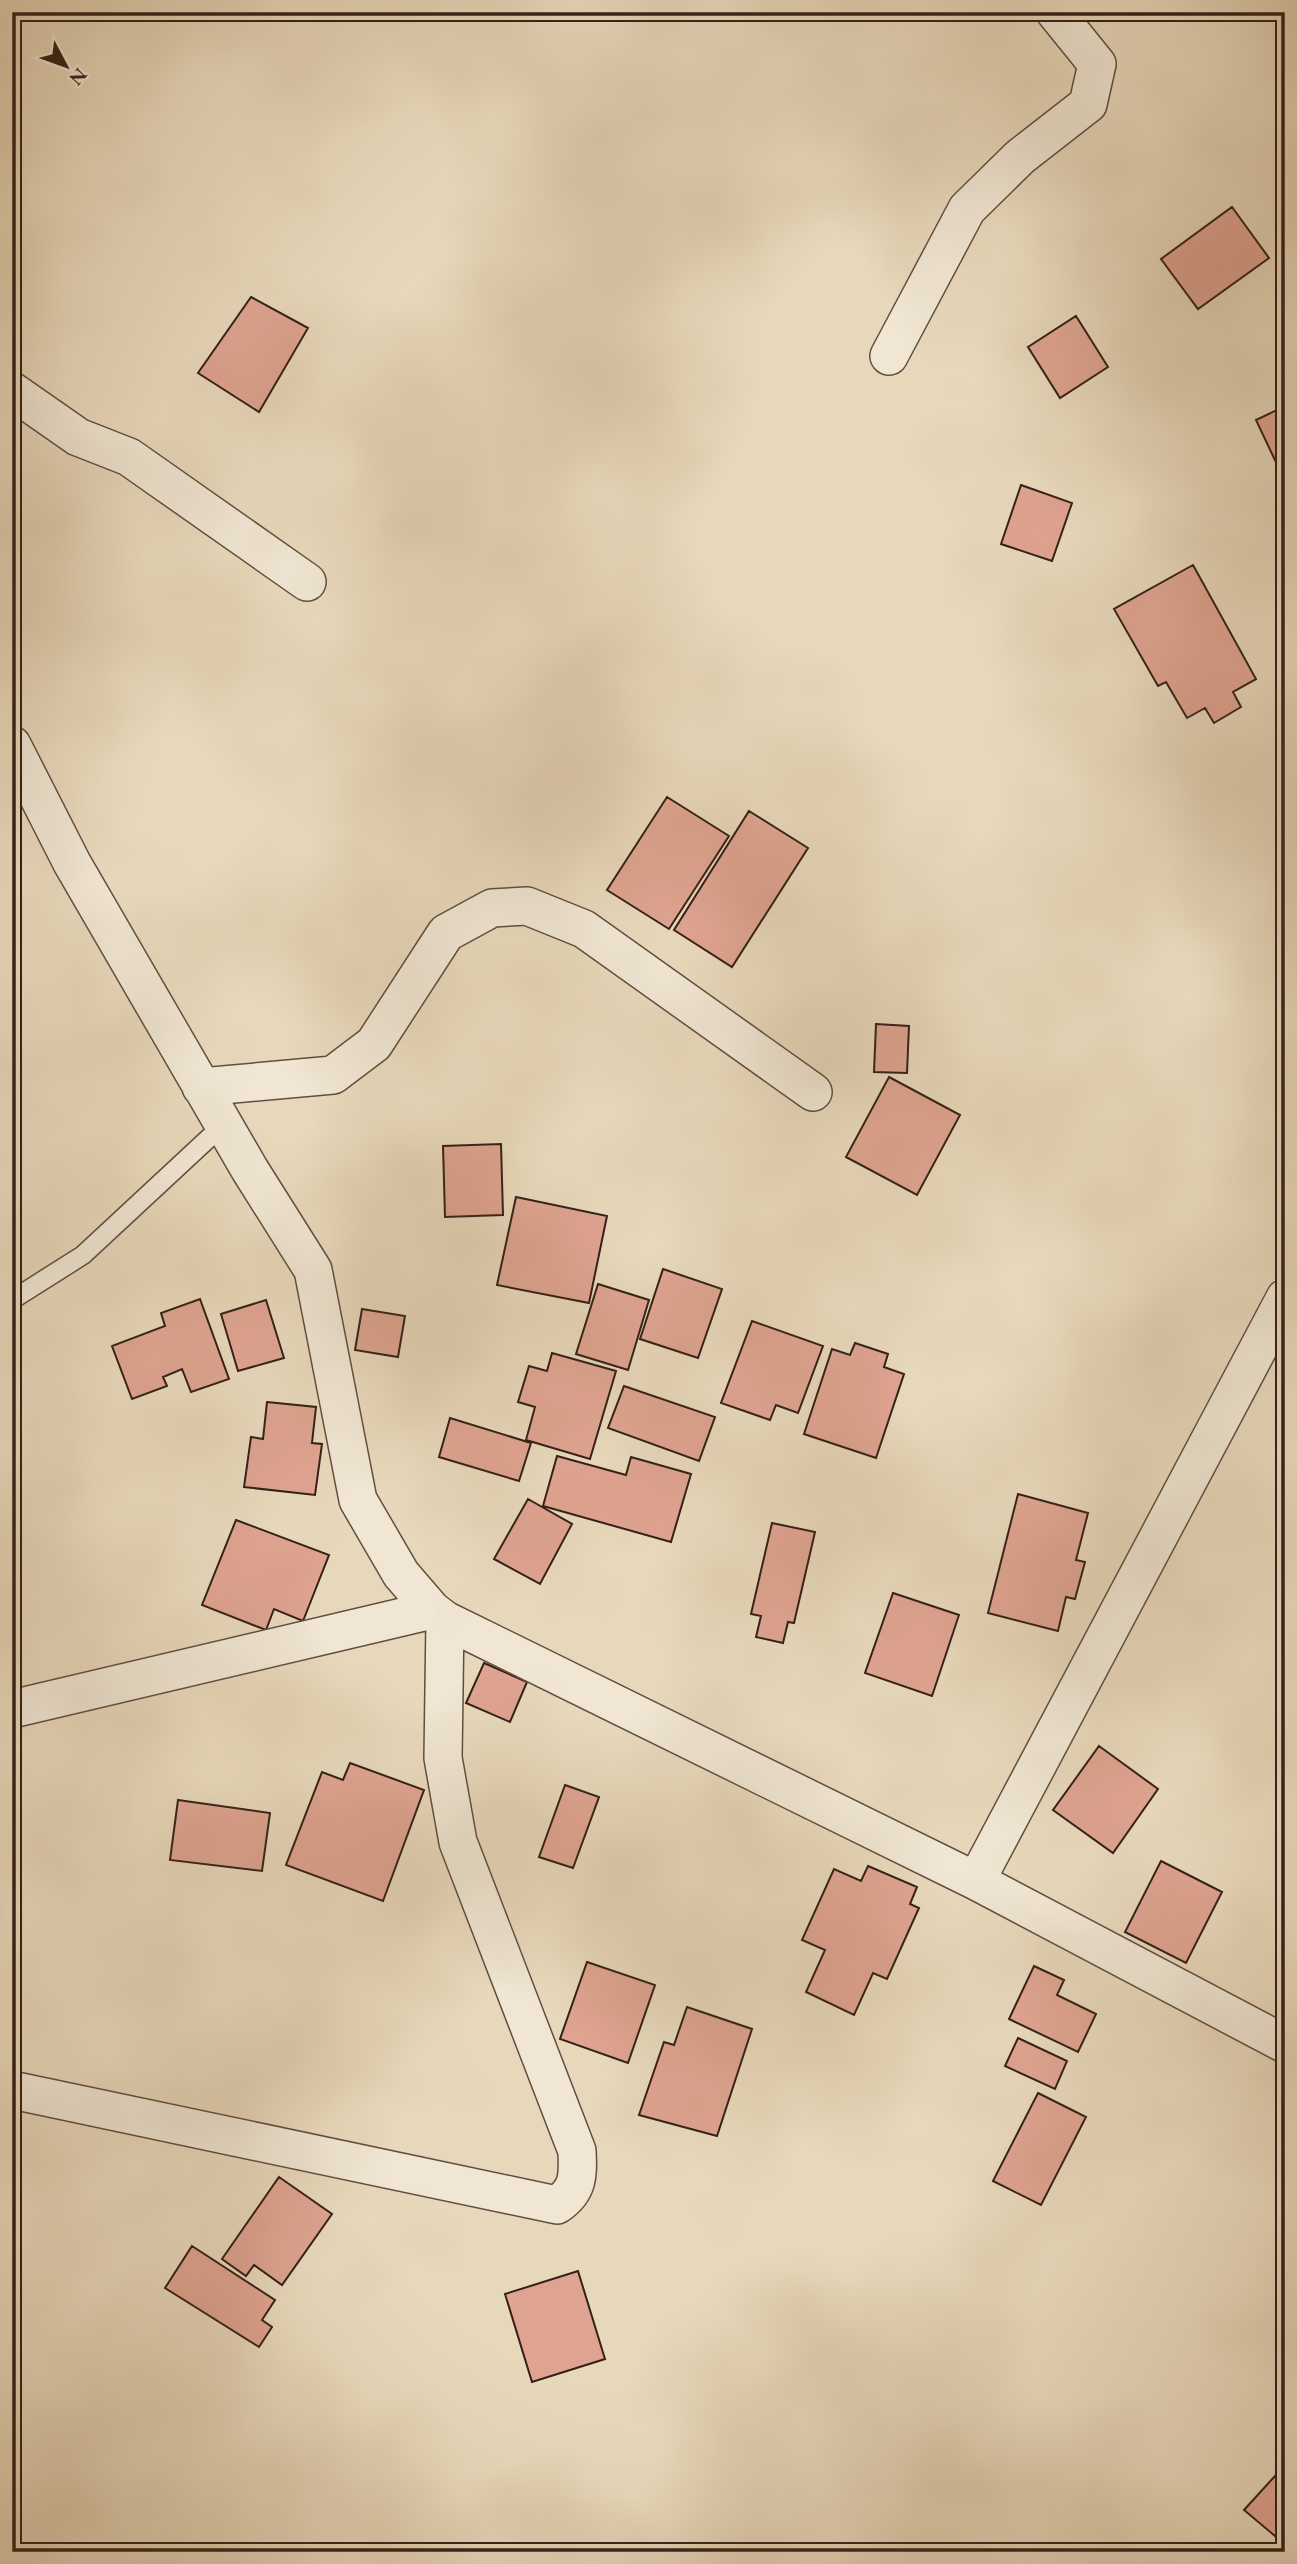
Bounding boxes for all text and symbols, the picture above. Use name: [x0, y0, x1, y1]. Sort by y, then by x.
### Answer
north arrow: [32, 32, 102, 102]
text: N: [64, 63, 93, 91]

